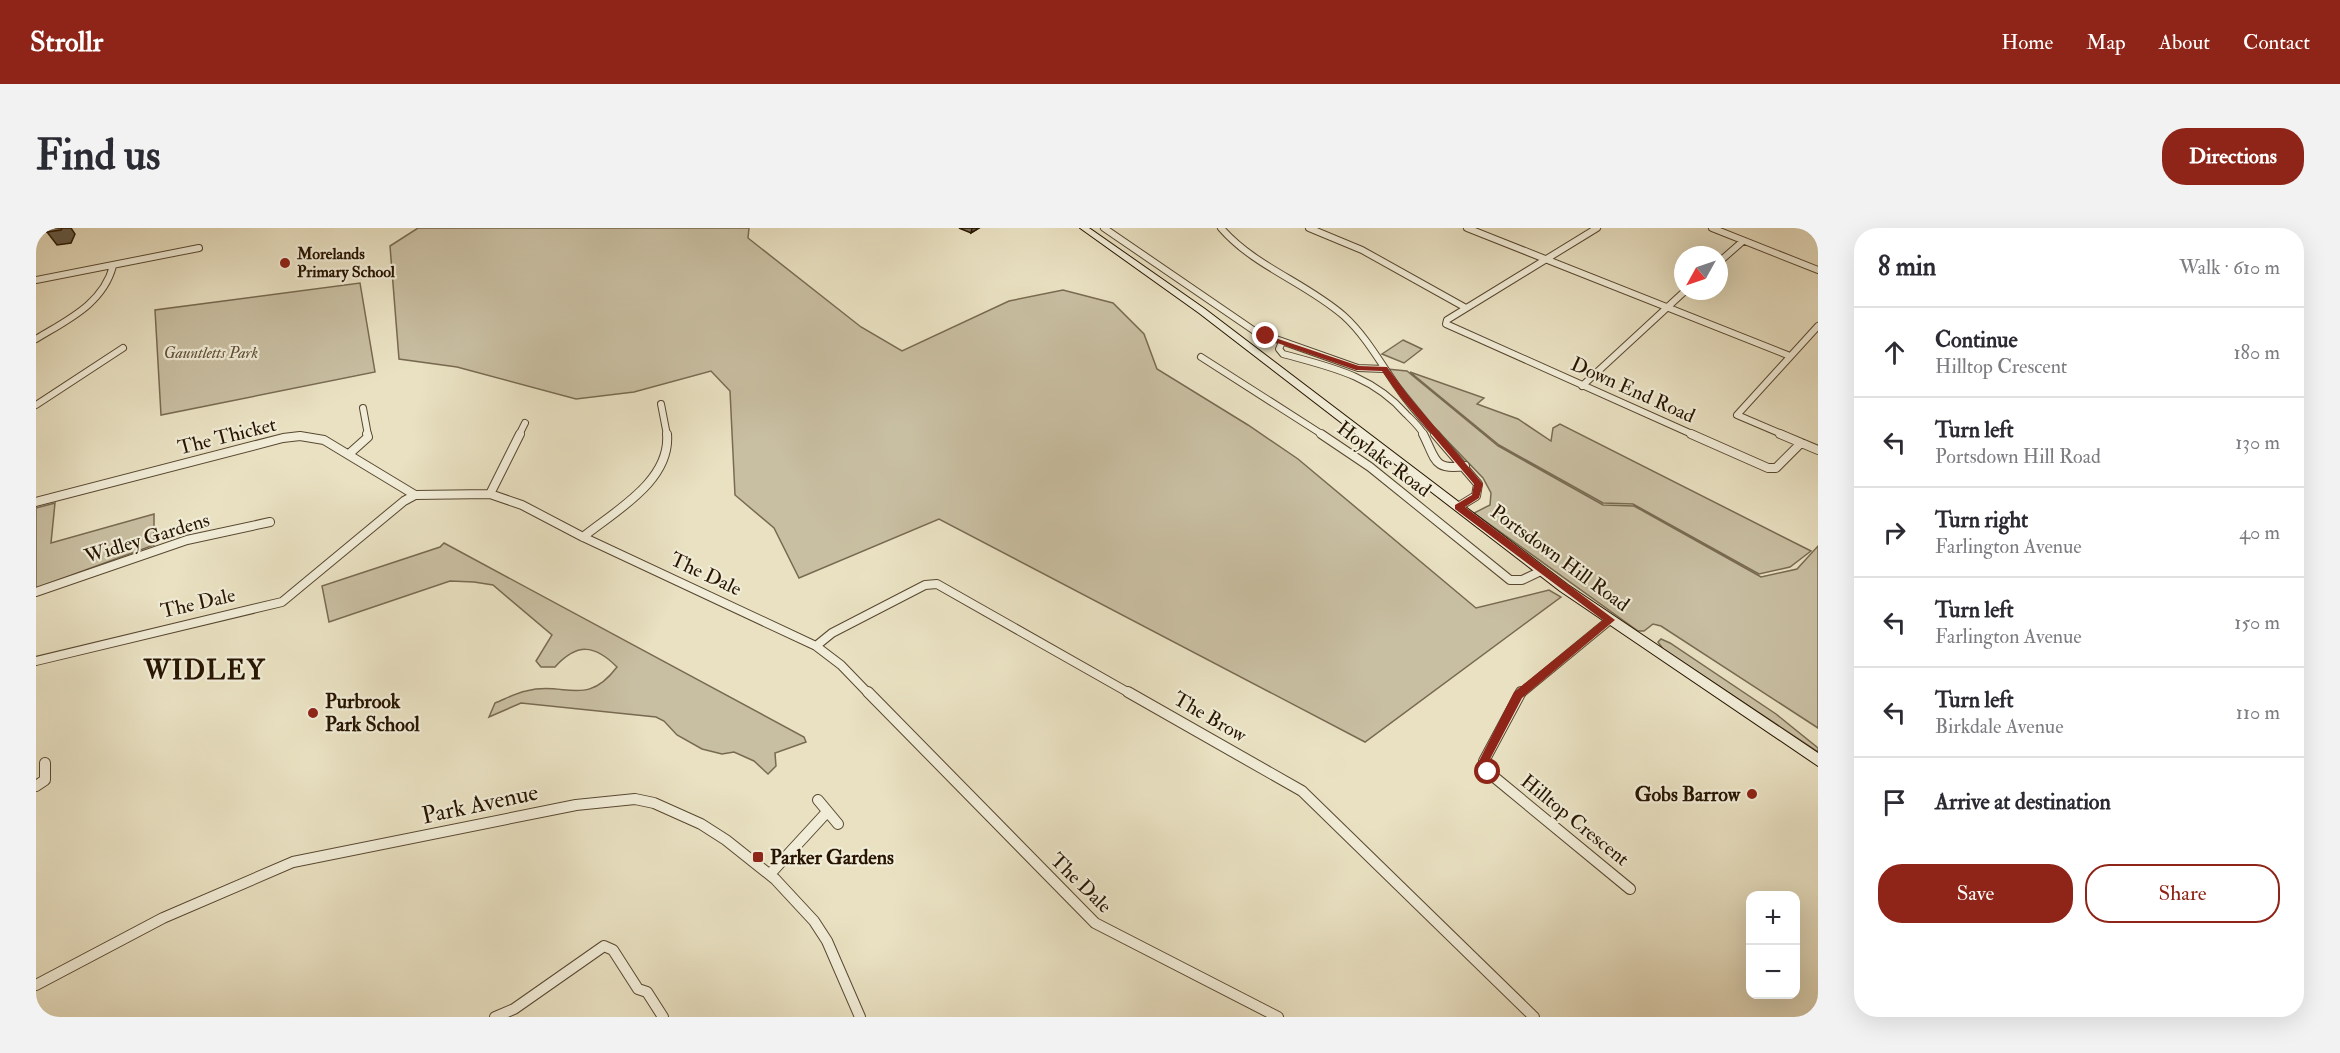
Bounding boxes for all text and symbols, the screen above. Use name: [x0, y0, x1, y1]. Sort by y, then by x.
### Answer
text: Strollr: [30, 25, 103, 60]
text: Home: [2001, 29, 2053, 56]
text: Map: [2086, 29, 2126, 56]
text: About: [2159, 29, 2210, 56]
text: Contact: [2243, 29, 2310, 56]
button: Directions: [2162, 128, 2304, 185]
text: Find us: [36, 130, 160, 182]
place label: Morelands Primary School: [296, 244, 396, 283]
north arrow: [1674, 246, 1728, 300]
text: 8 min: [1878, 251, 1936, 283]
text: Walk · 610 m: [2179, 255, 2280, 280]
marker: Morelands Primary School: [278, 256, 292, 270]
route end: [1252, 322, 1278, 348]
text: Continue: [1935, 326, 2018, 354]
icon: ahead: [1878, 336, 1911, 369]
text: 180 m: [2233, 340, 2280, 365]
park label: Gauntletts Park: [164, 343, 259, 363]
street label: Down End Road: [1567, 351, 1699, 429]
text: Hilltop Crescent: [1935, 354, 2067, 379]
street label: The Thicket: [175, 412, 279, 460]
street label: Hoylake Road: [1332, 416, 1436, 503]
text: Turn left: [1935, 416, 2014, 444]
icon: left: [1878, 426, 1911, 459]
text: 130 m: [2235, 430, 2280, 455]
text: Portsdown Hill Road: [1935, 444, 2101, 469]
street label: Portsdown Hill Road: [1486, 499, 1635, 617]
text: Turn right: [1935, 506, 2028, 534]
street label: Widley Gardens: [80, 507, 213, 569]
icon: right: [1878, 516, 1911, 549]
text: 40 m: [2239, 520, 2280, 545]
text: Farlington Avenue: [1935, 534, 2082, 559]
street label: The Dale: [666, 547, 746, 601]
street label: The Dale: [158, 582, 238, 624]
text: Turn left: [1935, 596, 2014, 624]
icon: left: [1878, 606, 1911, 639]
text: 150 m: [2234, 610, 2280, 635]
text: Farlington Avenue: [1935, 624, 2082, 649]
district label: WIDLEY: [143, 655, 266, 687]
street label: The Brow: [1169, 686, 1252, 748]
text: Turn left: [1935, 686, 2014, 714]
place label: Purbrook Park School: [325, 689, 420, 737]
icon: left: [1878, 696, 1911, 729]
text: 110 m: [2236, 700, 2280, 725]
marker: Purbrook Park School: [306, 706, 320, 720]
text: Birkdale Avenue: [1935, 714, 2064, 739]
route start: [1474, 758, 1500, 784]
street label: Hilltop Crescent: [1515, 769, 1635, 872]
street label: Park Avenue: [419, 777, 541, 831]
place label: Gobs Barrow: [1635, 782, 1741, 807]
icon: arrive: [1878, 786, 1911, 819]
marker: Gobs Barrow: [1745, 787, 1759, 801]
text: Arrive at destination: [1935, 788, 2111, 816]
place label: Parker Gardens: [770, 845, 894, 870]
street label: The Dale: [1045, 848, 1117, 918]
marker: Parker Gardens: [751, 850, 765, 864]
button: Save: [1878, 864, 2073, 923]
button: Share: [2085, 864, 2280, 923]
map controls: [1746, 891, 1800, 999]
button: +: [1746, 891, 1800, 945]
button: −: [1746, 945, 1800, 999]

